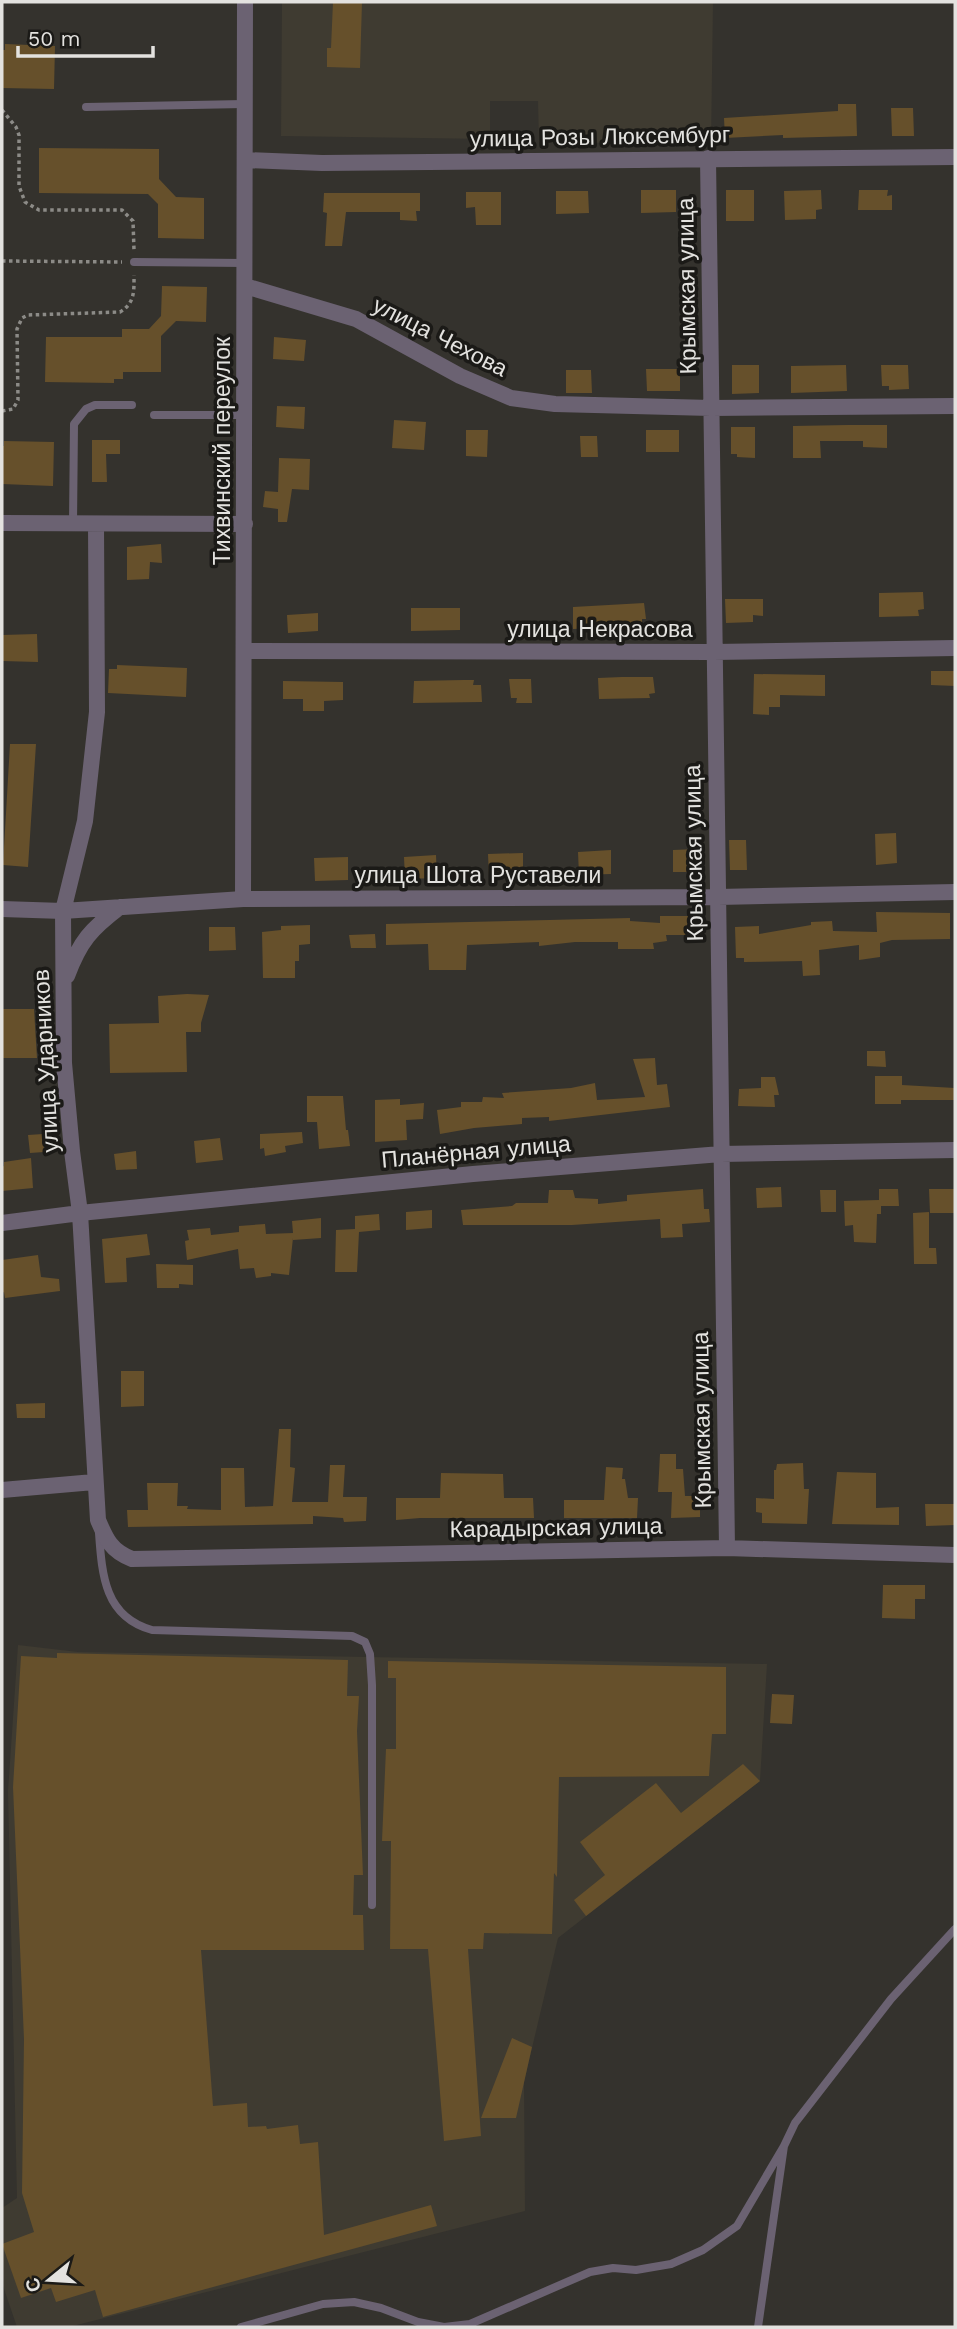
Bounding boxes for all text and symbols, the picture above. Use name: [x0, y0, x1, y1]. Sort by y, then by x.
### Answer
scale bar: [18, 14, 152, 58]
text: 50 m: [28, 26, 80, 51]
street label: улица Розы Люксембург: [470, 121, 730, 153]
street label: Крымская улица: [672, 197, 702, 375]
street label: улица Чехова: [368, 291, 512, 383]
street label: Тихвинский переулок: [209, 336, 236, 565]
street label: улица Некрасова: [507, 616, 693, 643]
street label: Крымская улица: [679, 764, 709, 942]
street label: улица Шота Руставели: [355, 862, 601, 889]
street label: улица Ударников: [28, 969, 64, 1153]
street label: Планёрная улица: [380, 1130, 572, 1174]
street label: Крымская улица: [687, 1331, 717, 1509]
street label: Карадырская улица: [449, 1513, 663, 1543]
north arrow: [14, 2245, 84, 2315]
text: С: [20, 2275, 46, 2295]

